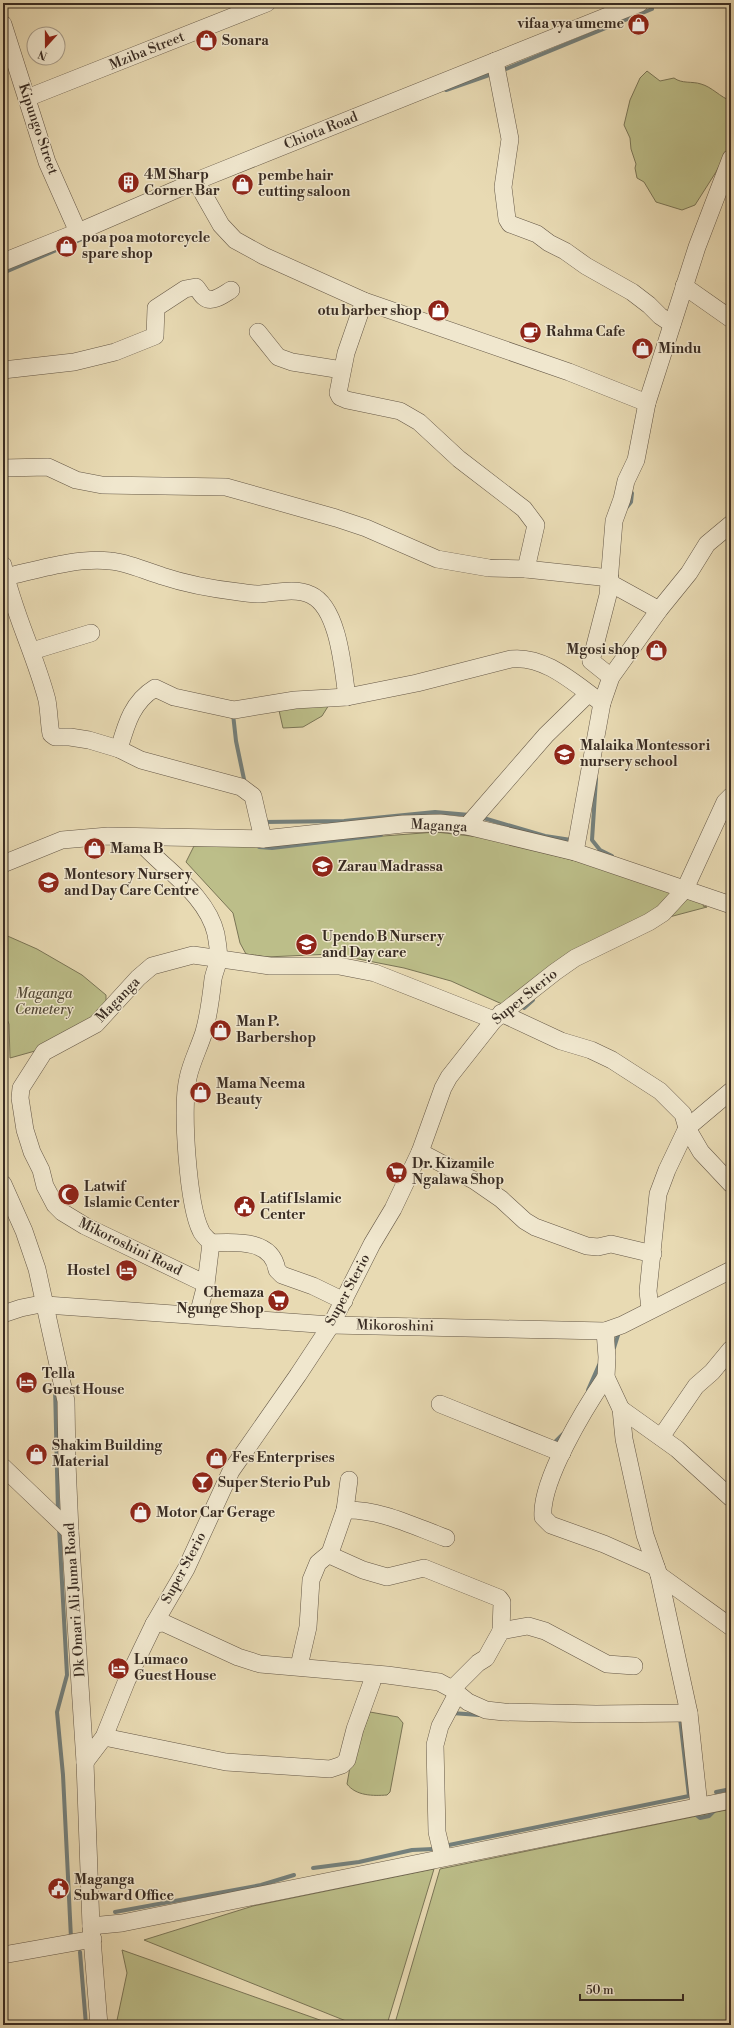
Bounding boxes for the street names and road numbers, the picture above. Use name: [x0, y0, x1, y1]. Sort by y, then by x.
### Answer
street label: Mziba Street: [107, 28, 187, 74]
street label: Kipungo Street: [14, 81, 62, 177]
street label: Chiota Road: [281, 108, 361, 154]
street label: Maganga: [410, 816, 469, 837]
street label: Super Sterio: [489, 965, 561, 1029]
street label: Maganga: [92, 973, 145, 1027]
street label: Mikoroshini Road: [75, 1214, 185, 1280]
street label: Super Sterio: [322, 1251, 375, 1329]
street label: Mikoroshini: [356, 1316, 434, 1336]
street label: Dk Omari Ali Juma Road: [61, 1522, 89, 1678]
street label: Super Sterio: [158, 1529, 211, 1607]

